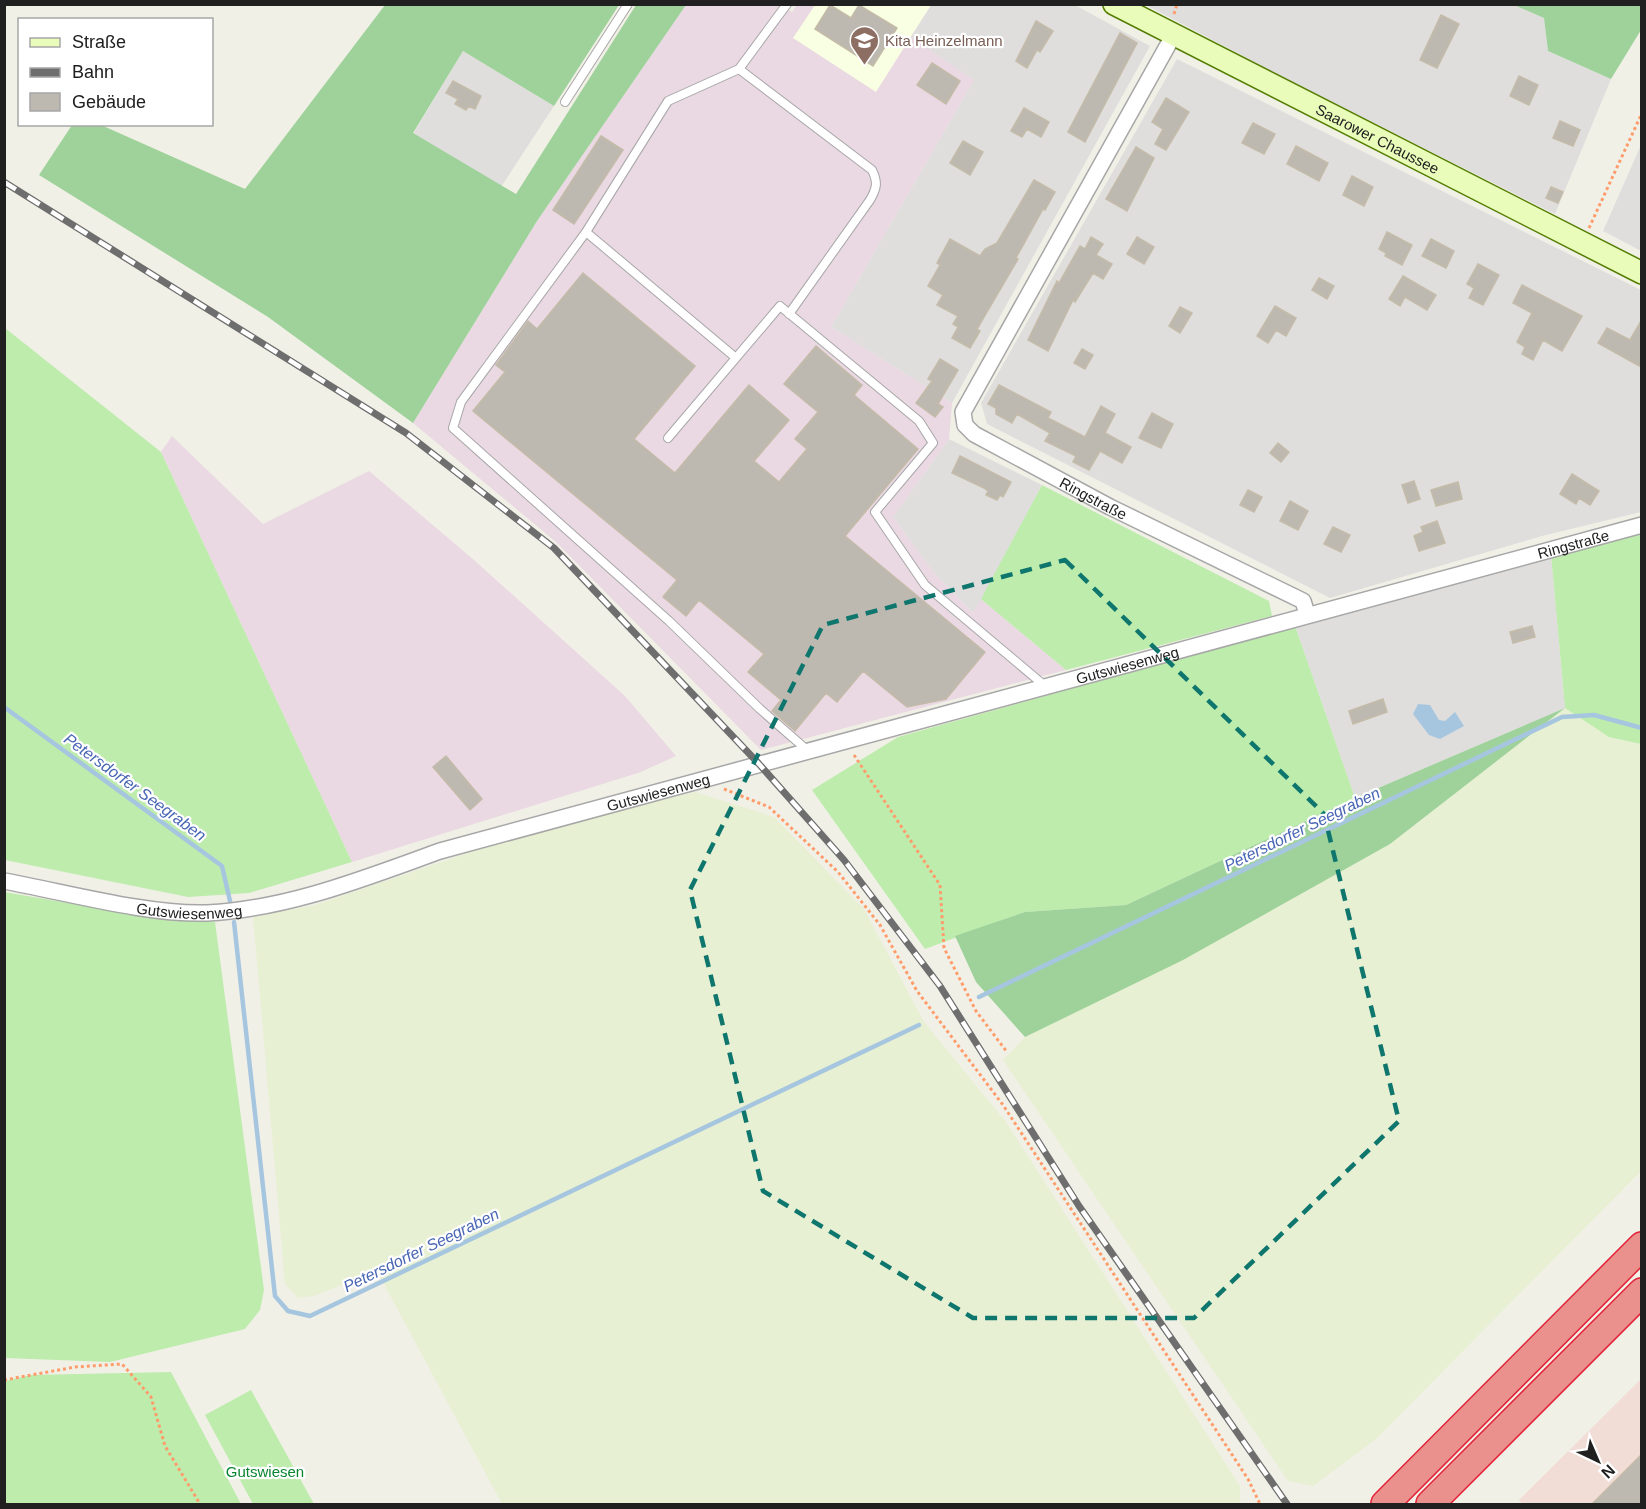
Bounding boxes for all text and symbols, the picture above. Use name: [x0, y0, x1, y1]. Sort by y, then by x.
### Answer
legend: [18, 18, 213, 126]
school or university icon: Kita Heinzelmann: [848, 24, 880, 66]
text: Straße: [72, 32, 126, 52]
place label: Kita Heinzelmann: [885, 32, 1003, 49]
text: Bahn: [72, 62, 114, 82]
text: Gebäude: [72, 92, 146, 112]
street label: Saarower Chaussee: [1313, 100, 1442, 177]
street label: Ringstraße: [1057, 473, 1130, 522]
street label: Ringstraße: [1535, 526, 1611, 562]
street label: Gutswiesenweg: [1074, 643, 1181, 687]
water label: Petersdorfer Seegraben: [61, 730, 209, 844]
street label: Gutswiesenweg: [605, 770, 711, 814]
water label: Petersdorfer Seegraben: [1222, 784, 1383, 874]
street label: Gutswiesenweg: [135, 899, 243, 922]
water label: Petersdorfer Seegraben: [341, 1205, 502, 1295]
north arrow: [1568, 1431, 1628, 1491]
text: N: [1598, 1461, 1618, 1482]
park label: Gutswiesen: [226, 1463, 304, 1480]

